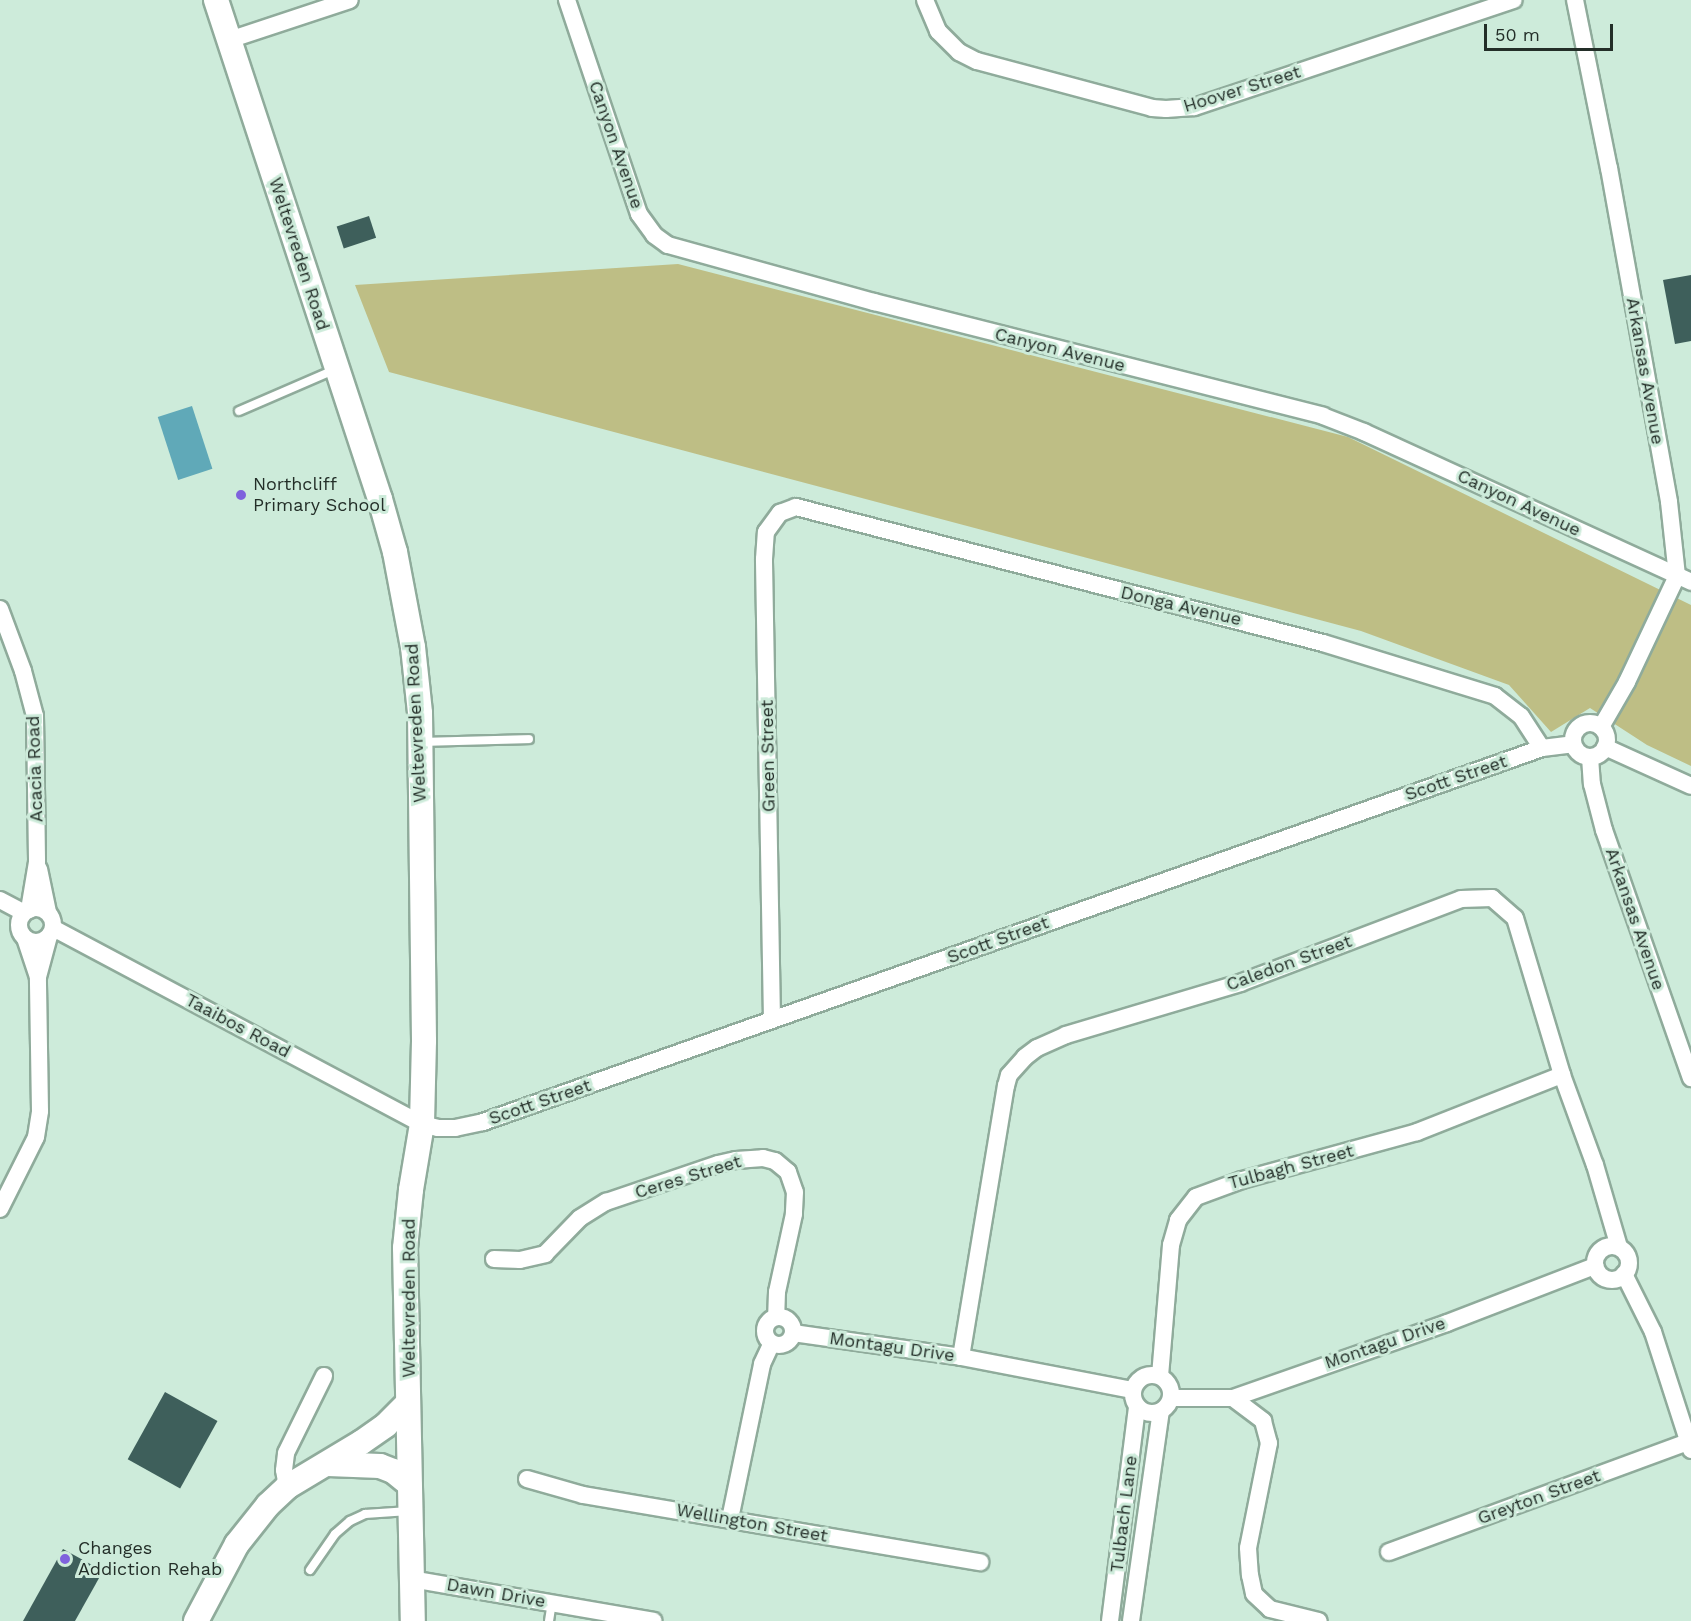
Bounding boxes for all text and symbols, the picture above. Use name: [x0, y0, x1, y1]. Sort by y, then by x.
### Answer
scale bar: [1487, 12, 1616, 50]
text: 50 m: [1495, 24, 1540, 45]
street label: Hoover Street: [1180, 61, 1304, 117]
street label: Canyon Avenue: [584, 78, 648, 212]
street label: Weltevreden Road: [264, 175, 334, 333]
street label: Arkansas Avenue: [1621, 295, 1669, 447]
street label: Canyon Avenue: [992, 323, 1128, 377]
street label: Canyon Avenue: [1454, 465, 1584, 541]
place label: Northcliff Primary School: [253, 474, 386, 516]
marker: Northcliff Primary School: [234, 488, 248, 502]
street label: Donga Avenue: [1118, 581, 1244, 631]
street label: Weltevreden Road: [401, 643, 431, 803]
street label: Green Street: [756, 700, 780, 812]
street label: Acacia Road: [22, 715, 48, 823]
street label: Scott Street: [1402, 750, 1510, 806]
street label: Arkansas Avenue: [1600, 845, 1670, 993]
street label: Scott Street: [944, 912, 1052, 968]
street label: Caledon Street: [1223, 930, 1355, 996]
street label: Taaibos Road: [182, 989, 294, 1063]
street label: Scott Street: [486, 1074, 594, 1130]
street label: Tulbagh Street: [1226, 1140, 1356, 1194]
street label: Ceres Street: [632, 1151, 744, 1203]
street label: Weltevreden Road: [398, 1218, 420, 1378]
street label: Montagu Drive: [1322, 1312, 1448, 1374]
street label: Montagu Drive: [828, 1328, 956, 1366]
street label: Tulbach Lane: [1106, 1454, 1142, 1574]
street label: Greyton Street: [1475, 1465, 1603, 1529]
street label: Wellington Street: [675, 1499, 829, 1547]
place label: Changes Addiction Rehab: [78, 1538, 222, 1580]
marker: Changes Addiction Rehab: [56, 1550, 74, 1568]
street label: Dawn Drive: [445, 1574, 547, 1612]

